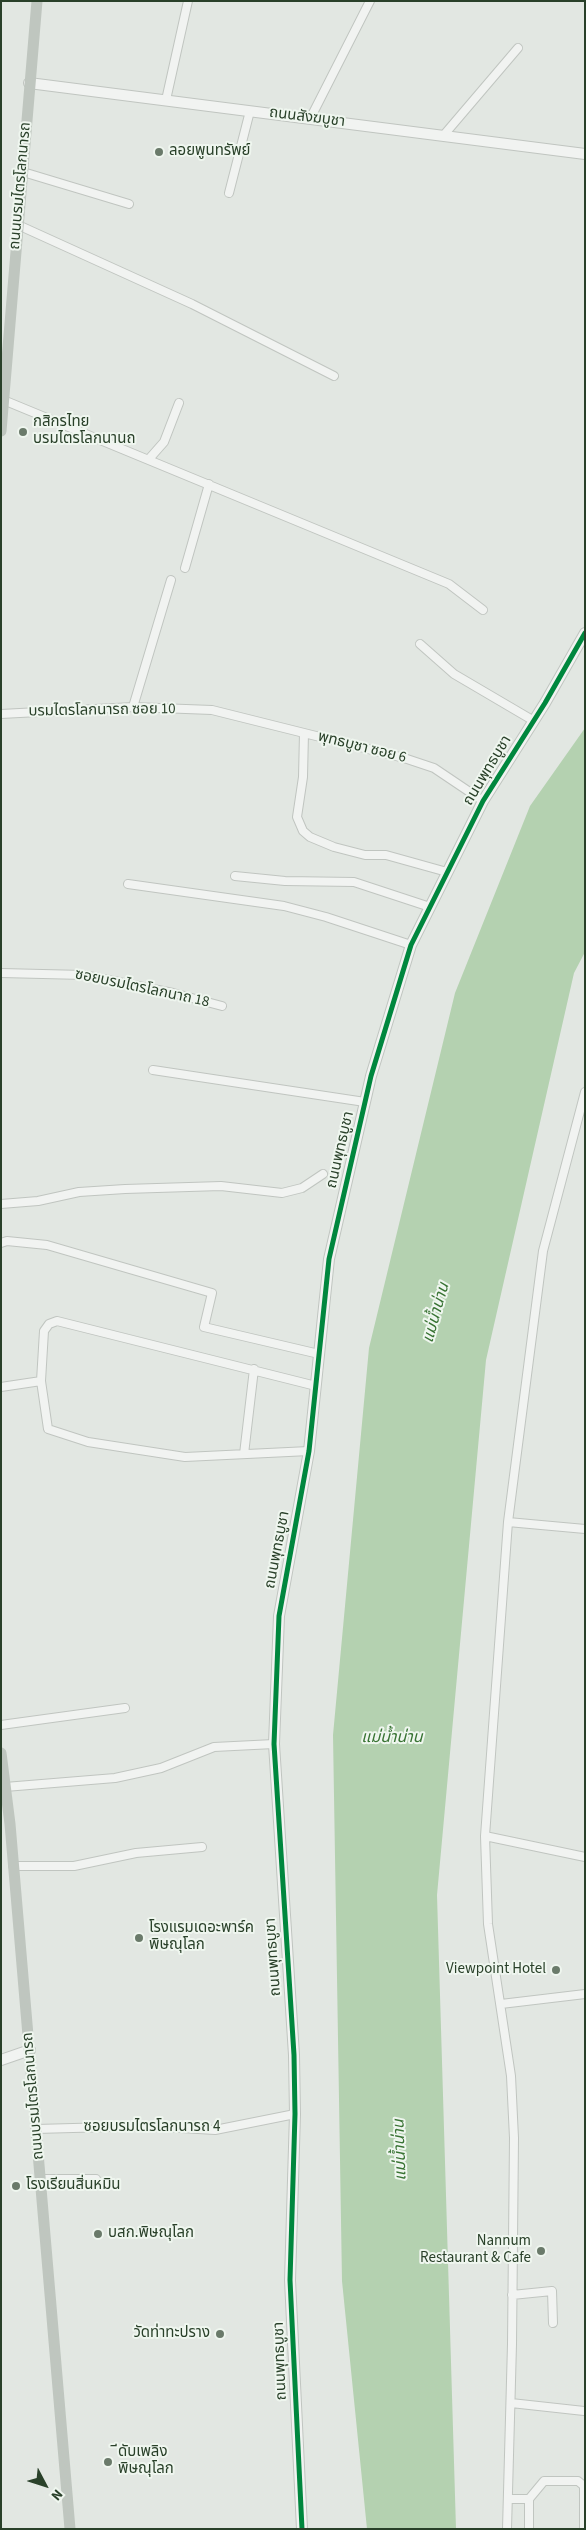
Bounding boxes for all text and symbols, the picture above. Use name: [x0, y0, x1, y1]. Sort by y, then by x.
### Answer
street label: ถนนสังฆบูชา: [268, 104, 346, 132]
street label: ถนนบรมไตรโลกนารถ: [6, 121, 36, 251]
place label: ลอยพูนทรัพย์: [169, 143, 250, 161]
marker: ลอยพูนทรัพย์: [153, 146, 165, 158]
place label: กสิกรไทย บรมไตรโลกนานถ: [33, 414, 135, 449]
marker: กสิกรไทย บรมไตรโลกนานถ: [17, 426, 29, 438]
street label: บรมไตรโลกนารถ ซอย 10: [28, 701, 176, 721]
street label: พุทธบูชา ซอย 6: [316, 728, 408, 768]
street label: ถนนพุทธบูชา: [460, 733, 516, 809]
street label: ซอยบรมไตรโลกนาถ 18: [73, 966, 211, 1012]
street label: ถนนพุทธบูชา: [323, 1110, 359, 1190]
water label: แม่น้ำน่าน: [419, 1281, 455, 1345]
street label: ถนนพุทธบูชา: [262, 1510, 294, 1590]
water label: แม่น้ำน่าน: [361, 1728, 423, 1748]
street label: ถนนพุทธบูชา: [262, 1917, 286, 1997]
place label: โรงแรมเดอะพาร์ค พิษณุโลก: [149, 1920, 254, 1955]
marker: โรงแรมเดอะพาร์ค พิษณุโลก: [133, 1932, 145, 1944]
place label: Viewpoint Hotel: [446, 1961, 546, 1979]
marker: Viewpoint Hotel: [550, 1964, 562, 1976]
street label: ถนนบรมไตรโลกนารถ: [19, 2031, 49, 2161]
street label: ซอยบรมไตรโลกนารถ 4: [84, 2119, 220, 2137]
water label: แม่น้ำน่าน: [390, 2119, 412, 2181]
place label: โรงเรียนสิ่นหมิน: [26, 2177, 121, 2195]
marker: โรงเรียนสิ่นหมิน: [10, 2180, 22, 2192]
place label: บสก.พิษณุโลก: [108, 2225, 194, 2243]
marker: บสก.พิษณุโลก: [92, 2228, 104, 2240]
place label: Nannum Restaurant & Cafe: [420, 2233, 531, 2268]
marker: Nannum Restaurant & Cafe: [535, 2245, 547, 2257]
street label: ถนนพุทธบูชา: [271, 2321, 291, 2401]
place label: วัดท่าทะปราง: [133, 2325, 210, 2343]
marker: วัดท่าทะปราง: [214, 2328, 226, 2340]
place label: ีดับเพลิง พิษณุโลก: [118, 2444, 174, 2479]
marker: ีดับเพลิง พิษณุโลก: [102, 2456, 114, 2468]
north arrow: [20, 2460, 70, 2510]
text: N: [46, 2485, 67, 2505]

